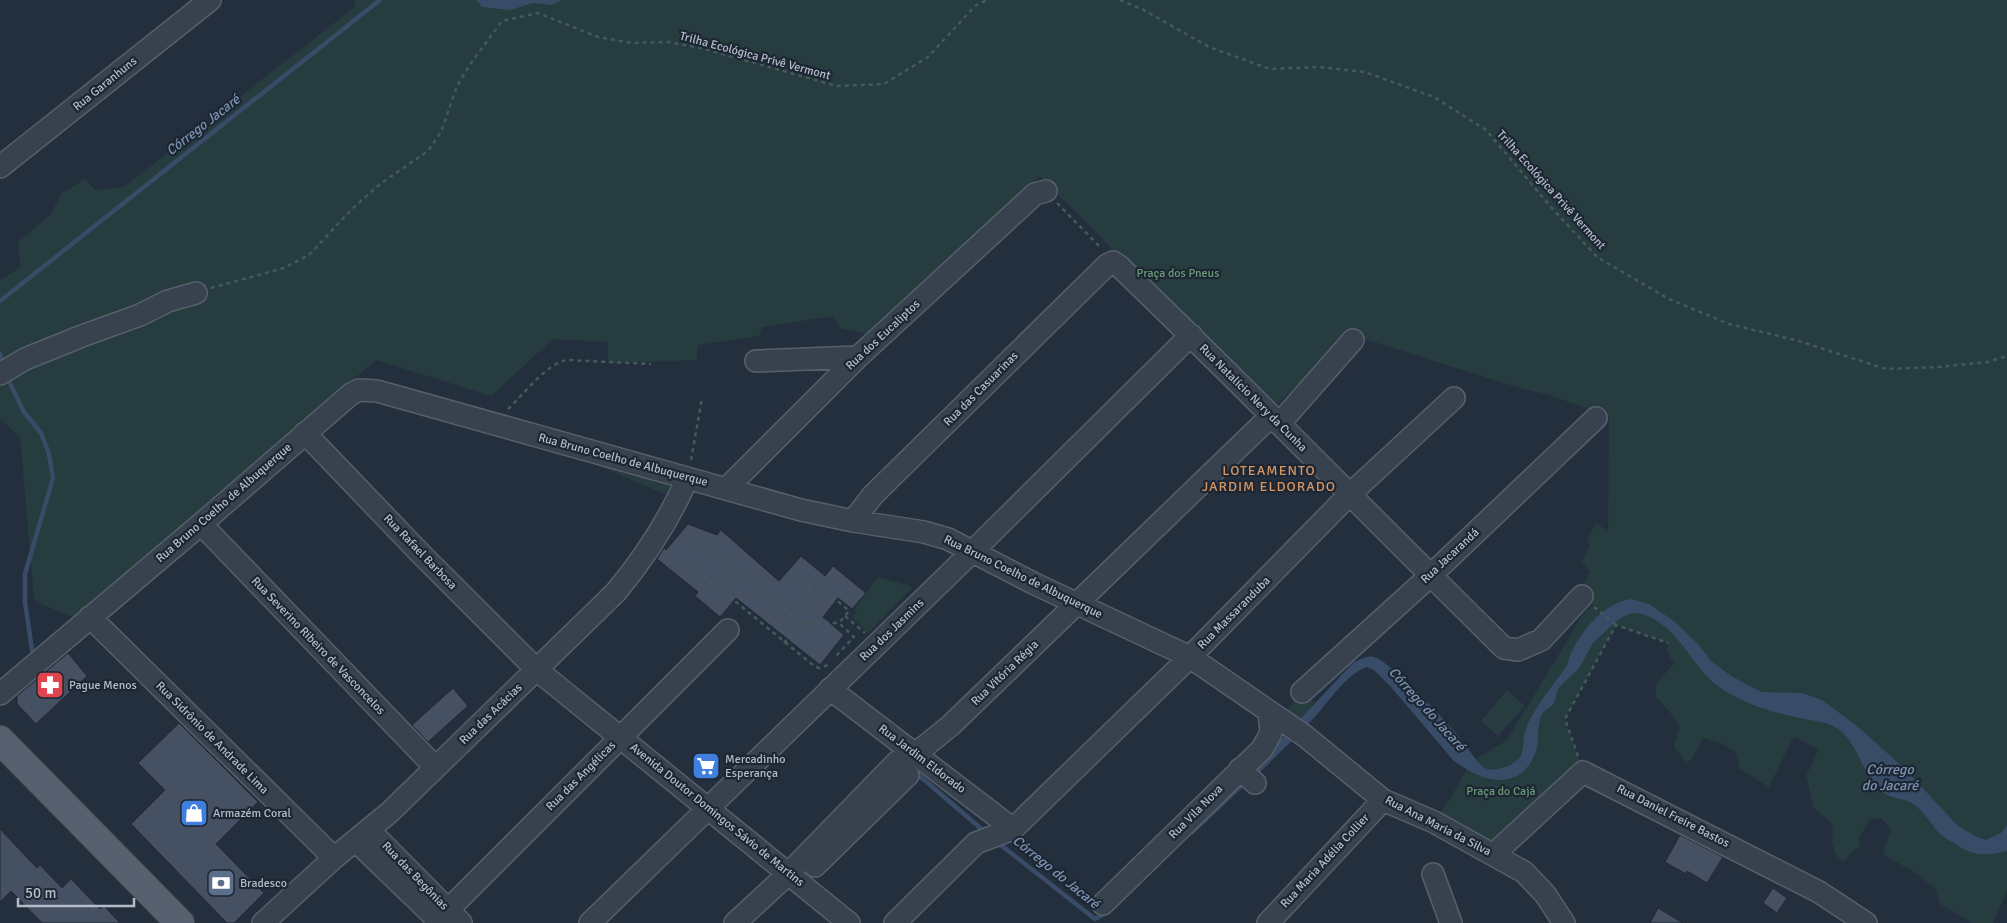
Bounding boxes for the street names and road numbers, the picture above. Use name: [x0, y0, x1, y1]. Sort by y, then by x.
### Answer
street label: Trilha Ecológica Privê Vermont: [678, 29, 832, 83]
street label: Rua Garanhuns: [70, 54, 140, 114]
street label: Trilha Ecológica Privê Vermont: [1493, 127, 1609, 253]
street label: Rua dos Eucaliptos: [843, 297, 923, 373]
street label: Rua Natalício Nery da Cunha: [1196, 341, 1310, 455]
street label: Rua das Casuarinas: [941, 349, 1021, 429]
street label: Rua Bruno Coelho de Albuquerque: [537, 430, 709, 490]
street label: Rua Bruno Coelho de Albuquerque: [153, 440, 295, 566]
street label: Rua Rafael Barbosa: [380, 511, 460, 593]
street label: Rua Jacarandá: [1418, 525, 1482, 587]
street label: Rua Bruno Coelho de Albuquerque: [941, 532, 1105, 622]
street label: Rua Massaranduba: [1194, 573, 1274, 653]
street label: Rua Severino Ribeiro de Vasconcelos: [248, 574, 388, 718]
street label: Rua dos Jasmins: [857, 596, 927, 664]
street label: Rua Vitória Régia: [968, 637, 1042, 709]
street label: Rua Sidrônio de Andrade Lima: [153, 679, 271, 797]
street label: Rua das Acácias: [456, 680, 526, 748]
street label: Rua Jardim Eldorado: [875, 721, 969, 797]
street label: Rua das Angélicas: [543, 738, 619, 814]
street label: Avenida Doutor Domingos Sávio de Martins: [627, 740, 807, 890]
street label: Rua Daniel Freire Bastos: [1614, 781, 1732, 851]
street label: Rua Vila Nova: [1166, 782, 1226, 842]
street label: Rua Ana Maria da Silva: [1382, 793, 1494, 859]
street label: Rua Maria Adélia Collier: [1277, 810, 1373, 911]
street label: Rua das Begônias: [379, 839, 451, 913]

